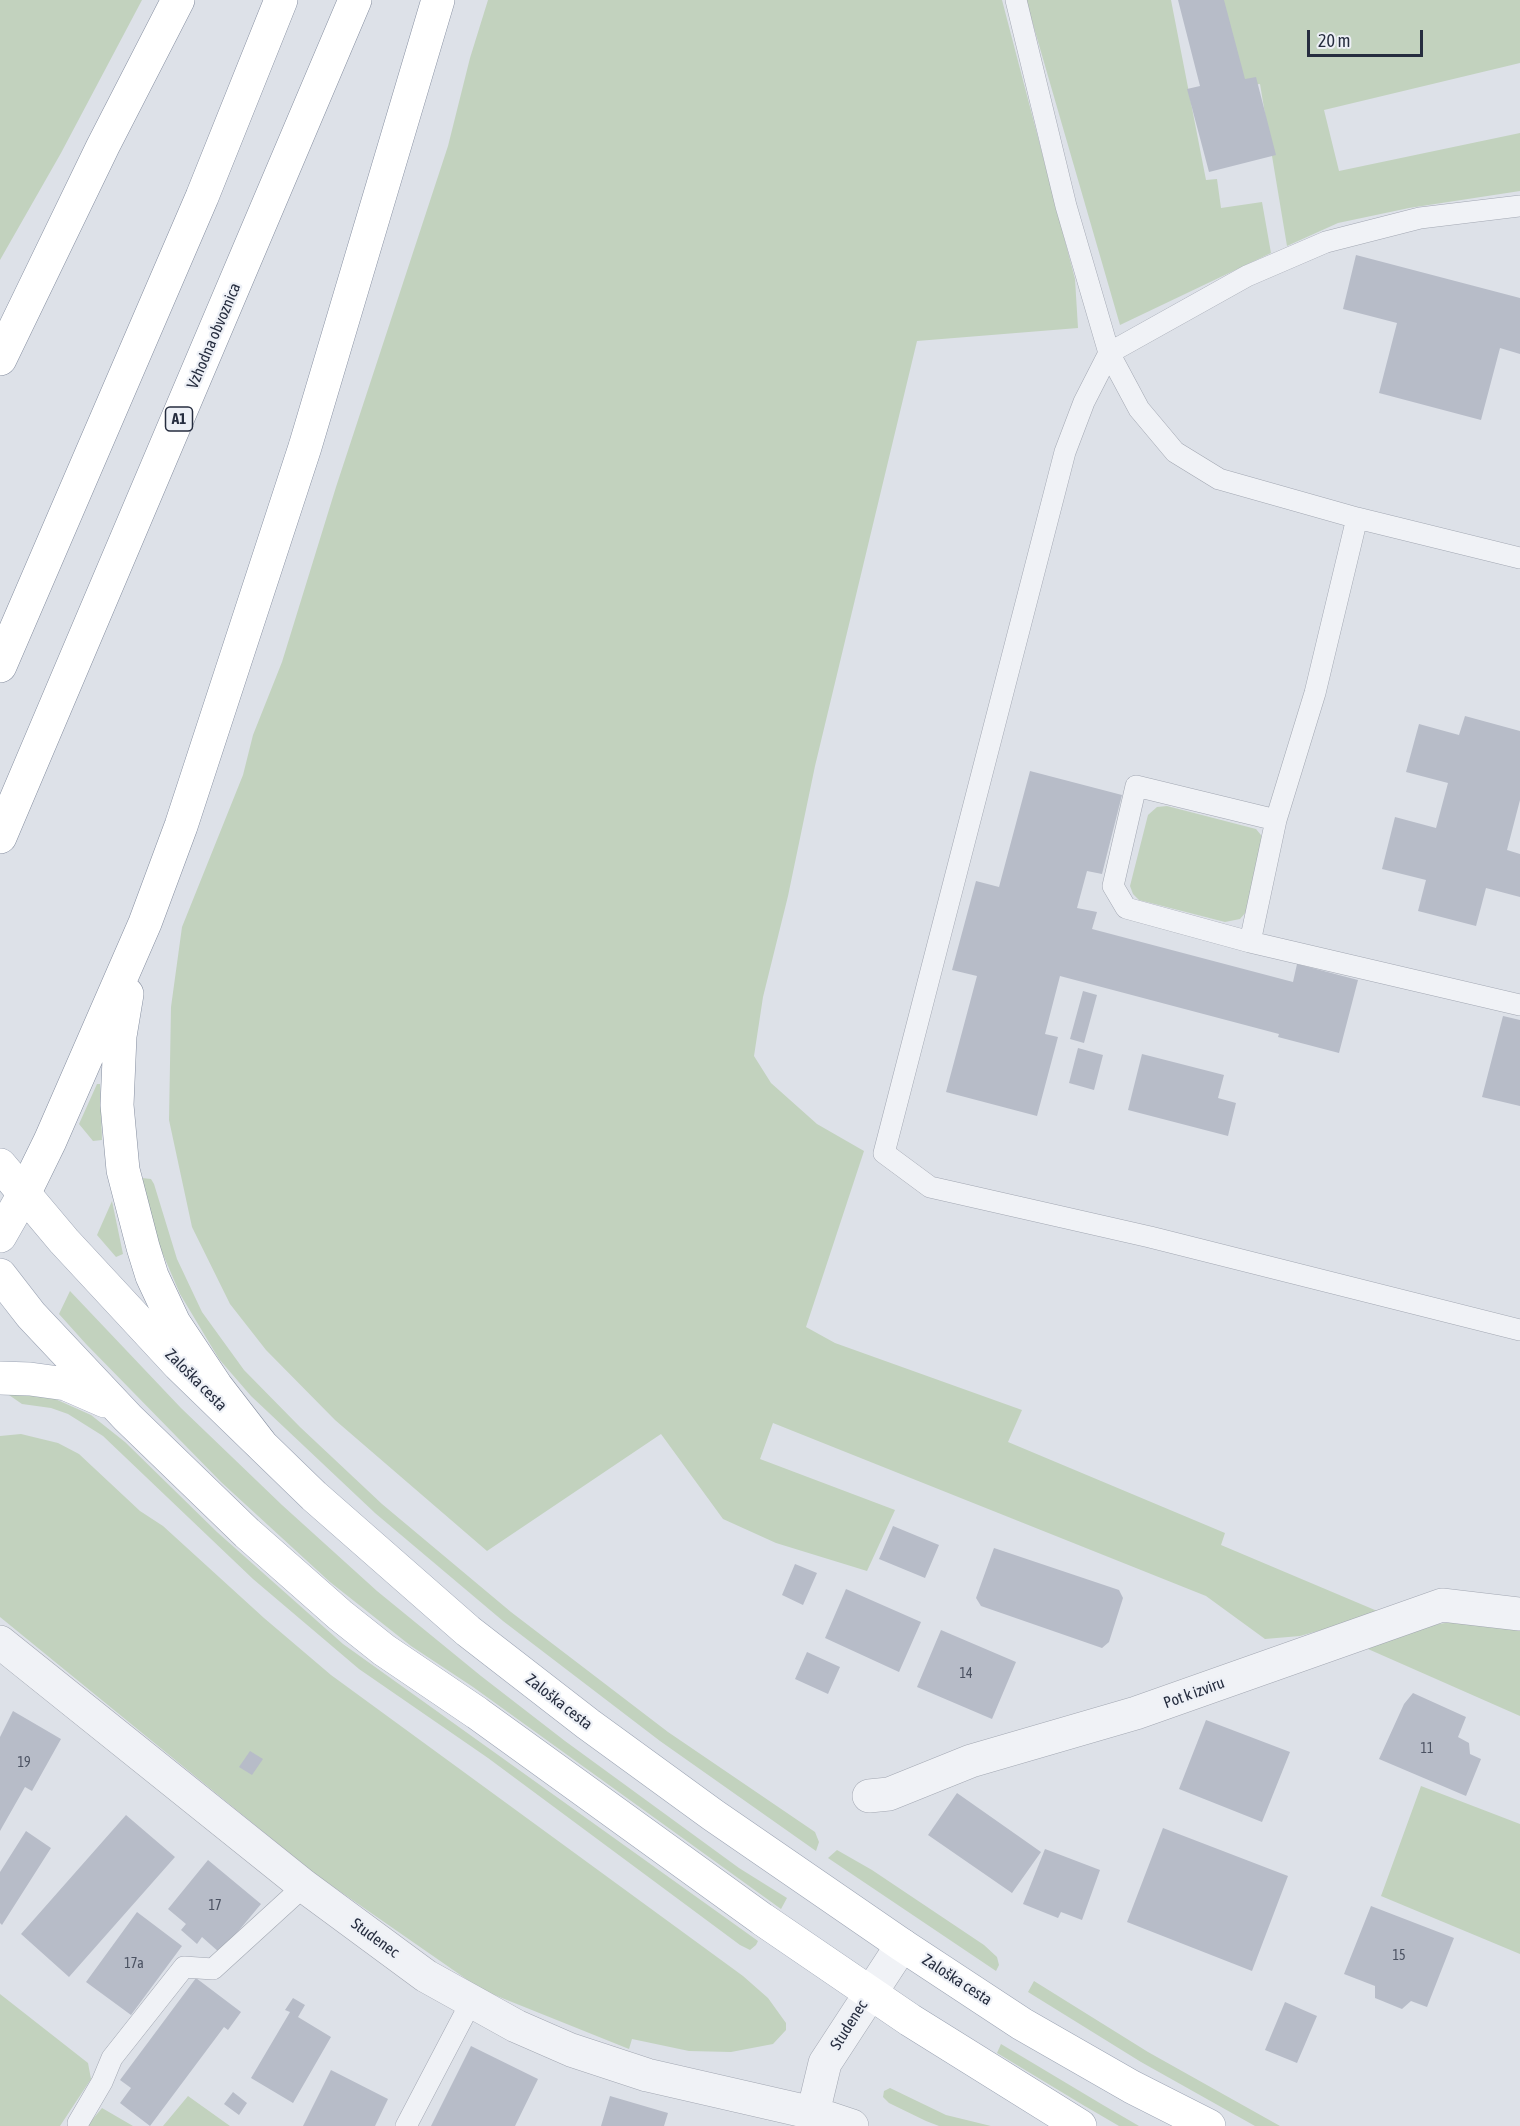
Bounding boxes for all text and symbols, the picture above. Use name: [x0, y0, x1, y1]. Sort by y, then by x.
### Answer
scale bar: [1310, 18, 1426, 56]
text: 20 m: [1318, 30, 1350, 51]
street label: Vzhodna obvoznica: [183, 280, 245, 392]
road number: A1: [166, 407, 192, 431]
street label: Zaloška cesta: [161, 1345, 231, 1415]
house number: 14: [959, 1666, 973, 1682]
street label: Zaloška cesta: [522, 1670, 596, 1734]
street label: Pot k izviru: [1161, 1673, 1227, 1713]
house number: 11: [1420, 1741, 1434, 1757]
house number: 19: [17, 1755, 31, 1771]
house number: 17: [208, 1898, 222, 1914]
street label: Studenec: [347, 1914, 403, 1962]
house number: 15: [1392, 1948, 1406, 1964]
street label: Zaloška cesta: [918, 1950, 996, 2010]
house number: 17a: [124, 1956, 144, 1972]
street label: Studenec: [826, 1997, 872, 2053]

